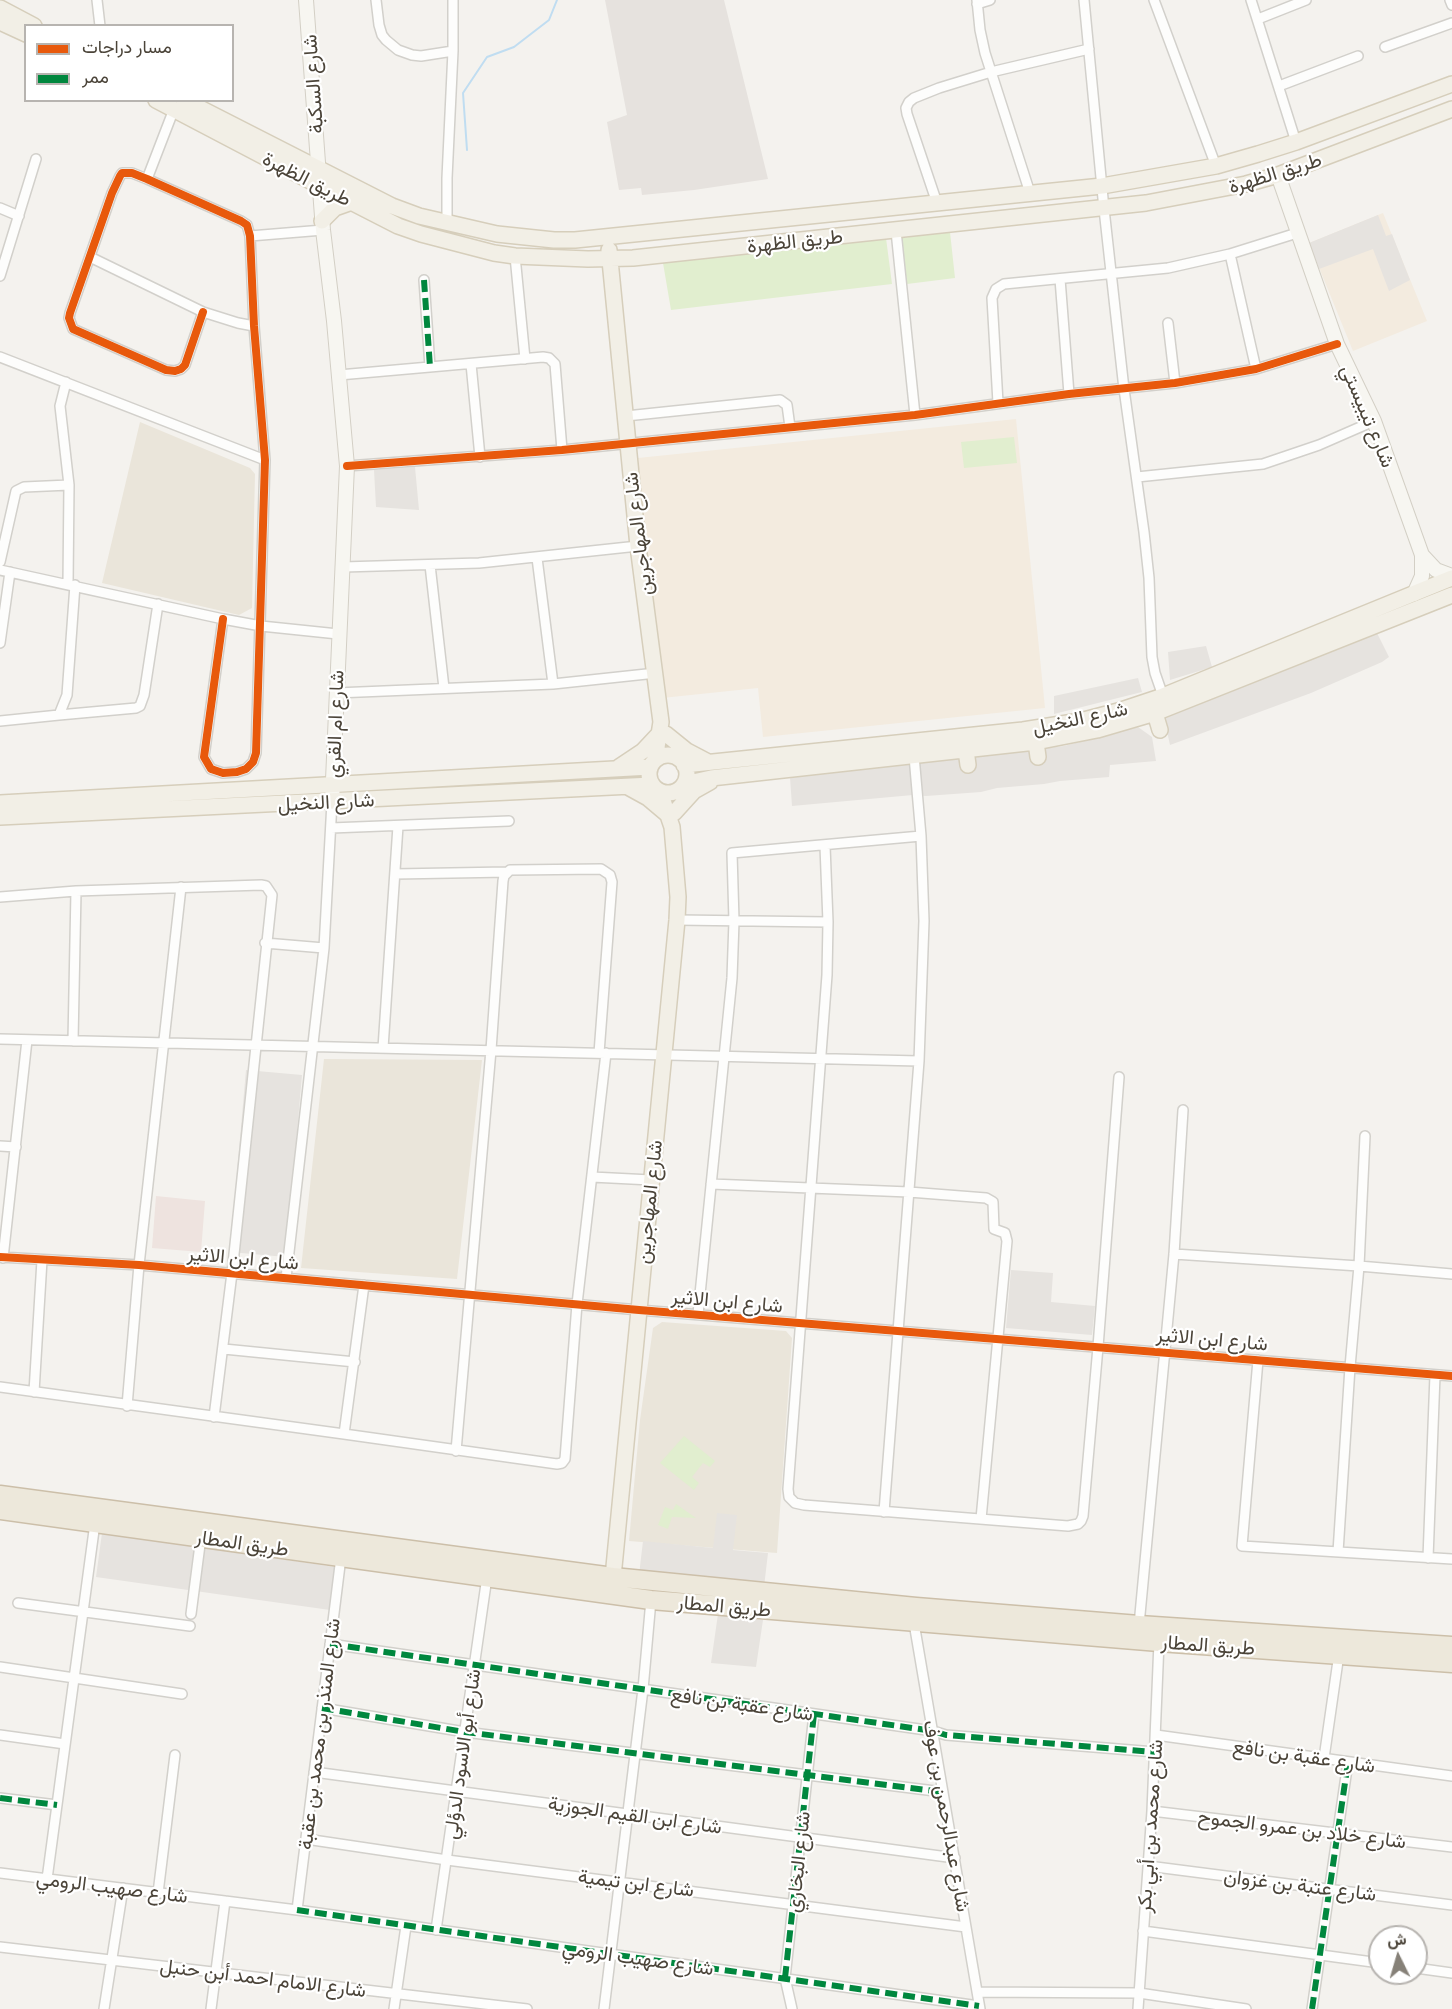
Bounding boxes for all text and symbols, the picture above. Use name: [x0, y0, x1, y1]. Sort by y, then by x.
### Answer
legend: [24, 24, 234, 102]
street label: شارع السكبة: [298, 34, 328, 134]
text: مسار دراجات: [82, 35, 172, 57]
text: ممر: [82, 65, 109, 87]
street label: طريق الظهرة: [259, 146, 355, 212]
street label: طريق الظهرة: [1225, 147, 1325, 199]
street label: طريق الظهرة: [746, 224, 844, 258]
street label: شارع تيبيستي: [1336, 361, 1400, 471]
street label: شارع المهاجرين: [619, 471, 657, 597]
street label: شارع ام القري: [321, 670, 349, 778]
street label: شارع النخيل: [1030, 696, 1130, 740]
street label: شارع النخيل: [277, 787, 375, 817]
street label: شارع المهاجرين: [631, 1139, 667, 1265]
street label: شارع ابن الاثير: [186, 1241, 300, 1275]
street label: شارع ابن الاثير: [670, 1284, 784, 1318]
street label: شارع ابن الاثير: [1155, 1322, 1269, 1356]
street label: طريق المطار: [194, 1525, 290, 1561]
street label: طريق المطار: [676, 1590, 772, 1622]
street label: شارع المنذر بن محمد بن عقبة: [293, 1617, 345, 1851]
street label: طريق المطار: [1160, 1630, 1256, 1660]
street label: شارع أبو الاسود الدؤلي: [438, 1667, 486, 1841]
street label: شارع عقبة بن نافع: [669, 1682, 815, 1726]
street label: شارع عبدالرحمن بن عوف: [918, 1718, 976, 1914]
street label: شارع عقبة بن نافع: [1231, 1734, 1377, 1778]
street label: شارع محمد بن أبي بكر: [1132, 1738, 1168, 1914]
street label: شارع ابن القيم الجوزية: [547, 1791, 723, 1839]
street label: شارع خلاد بن عمرو الجموح: [1197, 1804, 1407, 1854]
street label: شارع البخاري: [781, 1810, 815, 1914]
street label: شارع ابن تيمية: [577, 1864, 695, 1902]
street label: شارع عتبة بن غزوان: [1222, 1864, 1378, 1906]
street label: شارع صهيب الرومي: [35, 1866, 189, 1908]
north arrow: [1368, 1925, 1428, 1985]
text: ش: [1386, 1928, 1407, 1949]
street label: شارع صهيب الرومي: [561, 1936, 715, 1980]
street label: شارع الامام احمد أبن حنبل: [159, 1953, 367, 2003]

